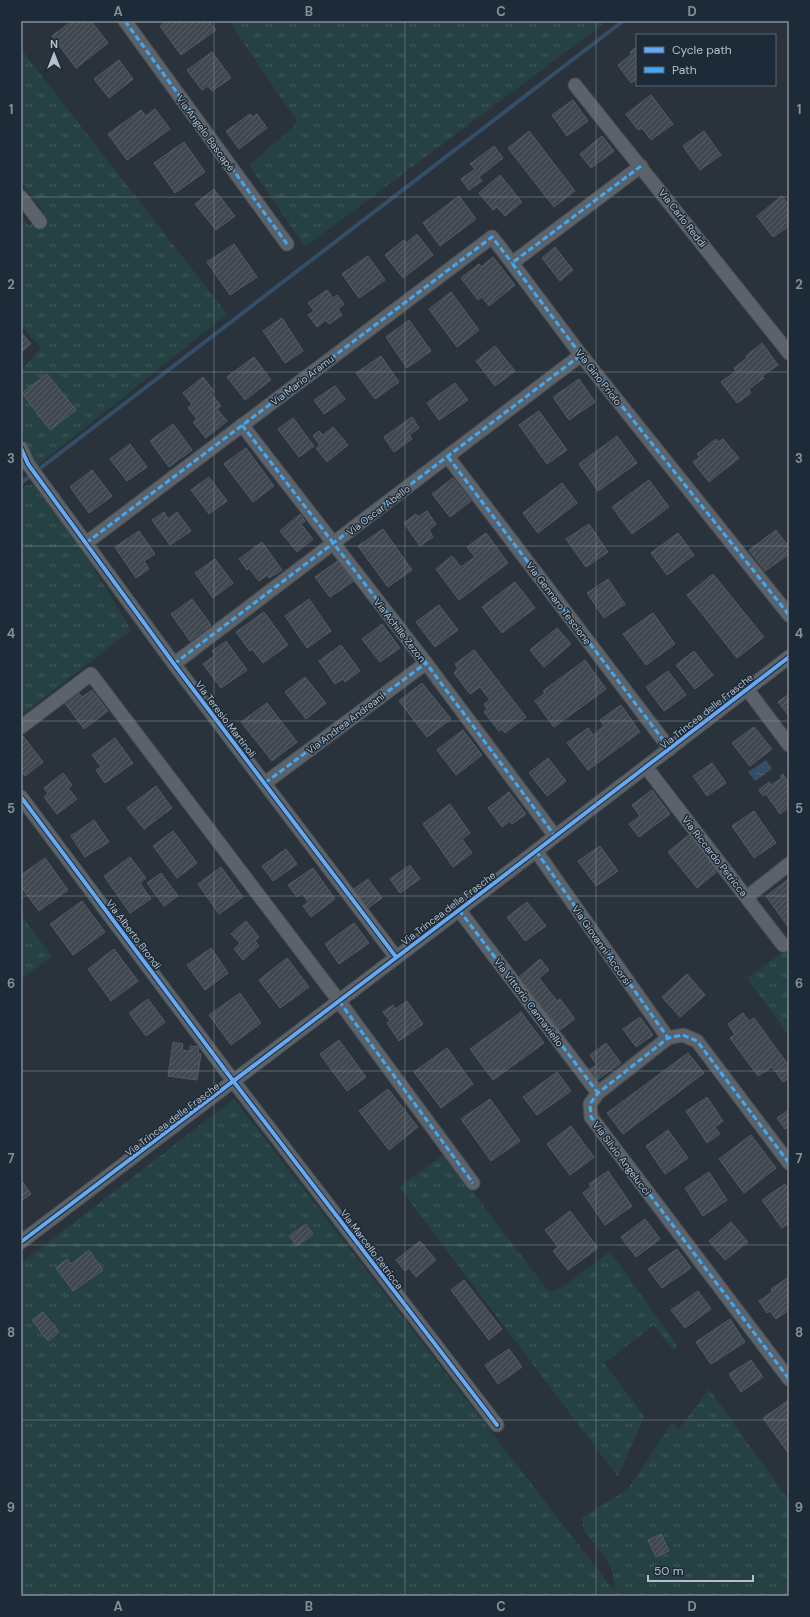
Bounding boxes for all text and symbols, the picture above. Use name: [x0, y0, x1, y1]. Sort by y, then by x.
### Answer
text: A: [113, 3, 123, 20]
text: B: [305, 3, 313, 20]
text: C: [496, 3, 506, 20]
text: D: [687, 3, 697, 20]
north arrow: [34, 34, 74, 74]
legend: [636, 34, 776, 86]
text: N: [50, 37, 58, 51]
text: Cycle path: [672, 42, 732, 58]
text: Path: [672, 62, 697, 78]
street label: Via Angelo Bascapè: [174, 93, 238, 174]
text: 1: [9, 101, 13, 118]
text: 1: [797, 101, 801, 118]
street label: Via Carlo Reddi: [656, 186, 709, 250]
text: 2: [7, 276, 15, 293]
text: 2: [795, 276, 803, 293]
street label: Via Gino Priolo: [573, 347, 625, 408]
street label: Via Mario Aramu: [268, 352, 337, 409]
text: 3: [7, 450, 15, 467]
text: 3: [795, 450, 803, 467]
street label: Via Oscar Abello: [344, 482, 413, 539]
street label: Via Gennaro Tescione: [523, 559, 594, 648]
street label: Via Achille Zezon: [371, 596, 429, 665]
text: 4: [7, 625, 15, 642]
text: 4: [795, 625, 803, 642]
street label: Via Trincea delle Frasche: [657, 671, 756, 752]
street label: Via Teresio Martinoli: [192, 678, 259, 760]
street label: Via Andrea Andreani: [304, 690, 387, 757]
text: 5: [7, 800, 15, 817]
text: 5: [795, 800, 803, 817]
street label: Via Riccardo Petricca: [679, 813, 750, 899]
street label: Via Trincea delle Frasche: [398, 868, 498, 948]
street label: Via Alberto Brondi: [103, 897, 164, 972]
street label: Via Giovanni Accorsi: [569, 903, 634, 988]
street label: Via Vittorio Cannaviello: [491, 955, 566, 1049]
text: 6: [7, 975, 15, 992]
text: 6: [795, 975, 803, 992]
street label: Via Trincea delle Frasche: [122, 1079, 222, 1159]
street label: Via Silvio Angelucci: [590, 1119, 654, 1198]
text: 7: [8, 1150, 15, 1167]
text: 7: [796, 1150, 803, 1167]
street label: Via Marcello Petricca: [337, 1207, 406, 1292]
text: 8: [7, 1324, 15, 1341]
text: 8: [795, 1324, 803, 1341]
text: 9: [7, 1499, 15, 1516]
text: 9: [795, 1499, 803, 1516]
scale bar: [648, 1557, 753, 1583]
text: 50 m: [654, 1563, 683, 1579]
text: A: [113, 1598, 123, 1615]
text: B: [305, 1598, 313, 1615]
text: C: [496, 1598, 506, 1615]
text: D: [687, 1598, 697, 1615]

